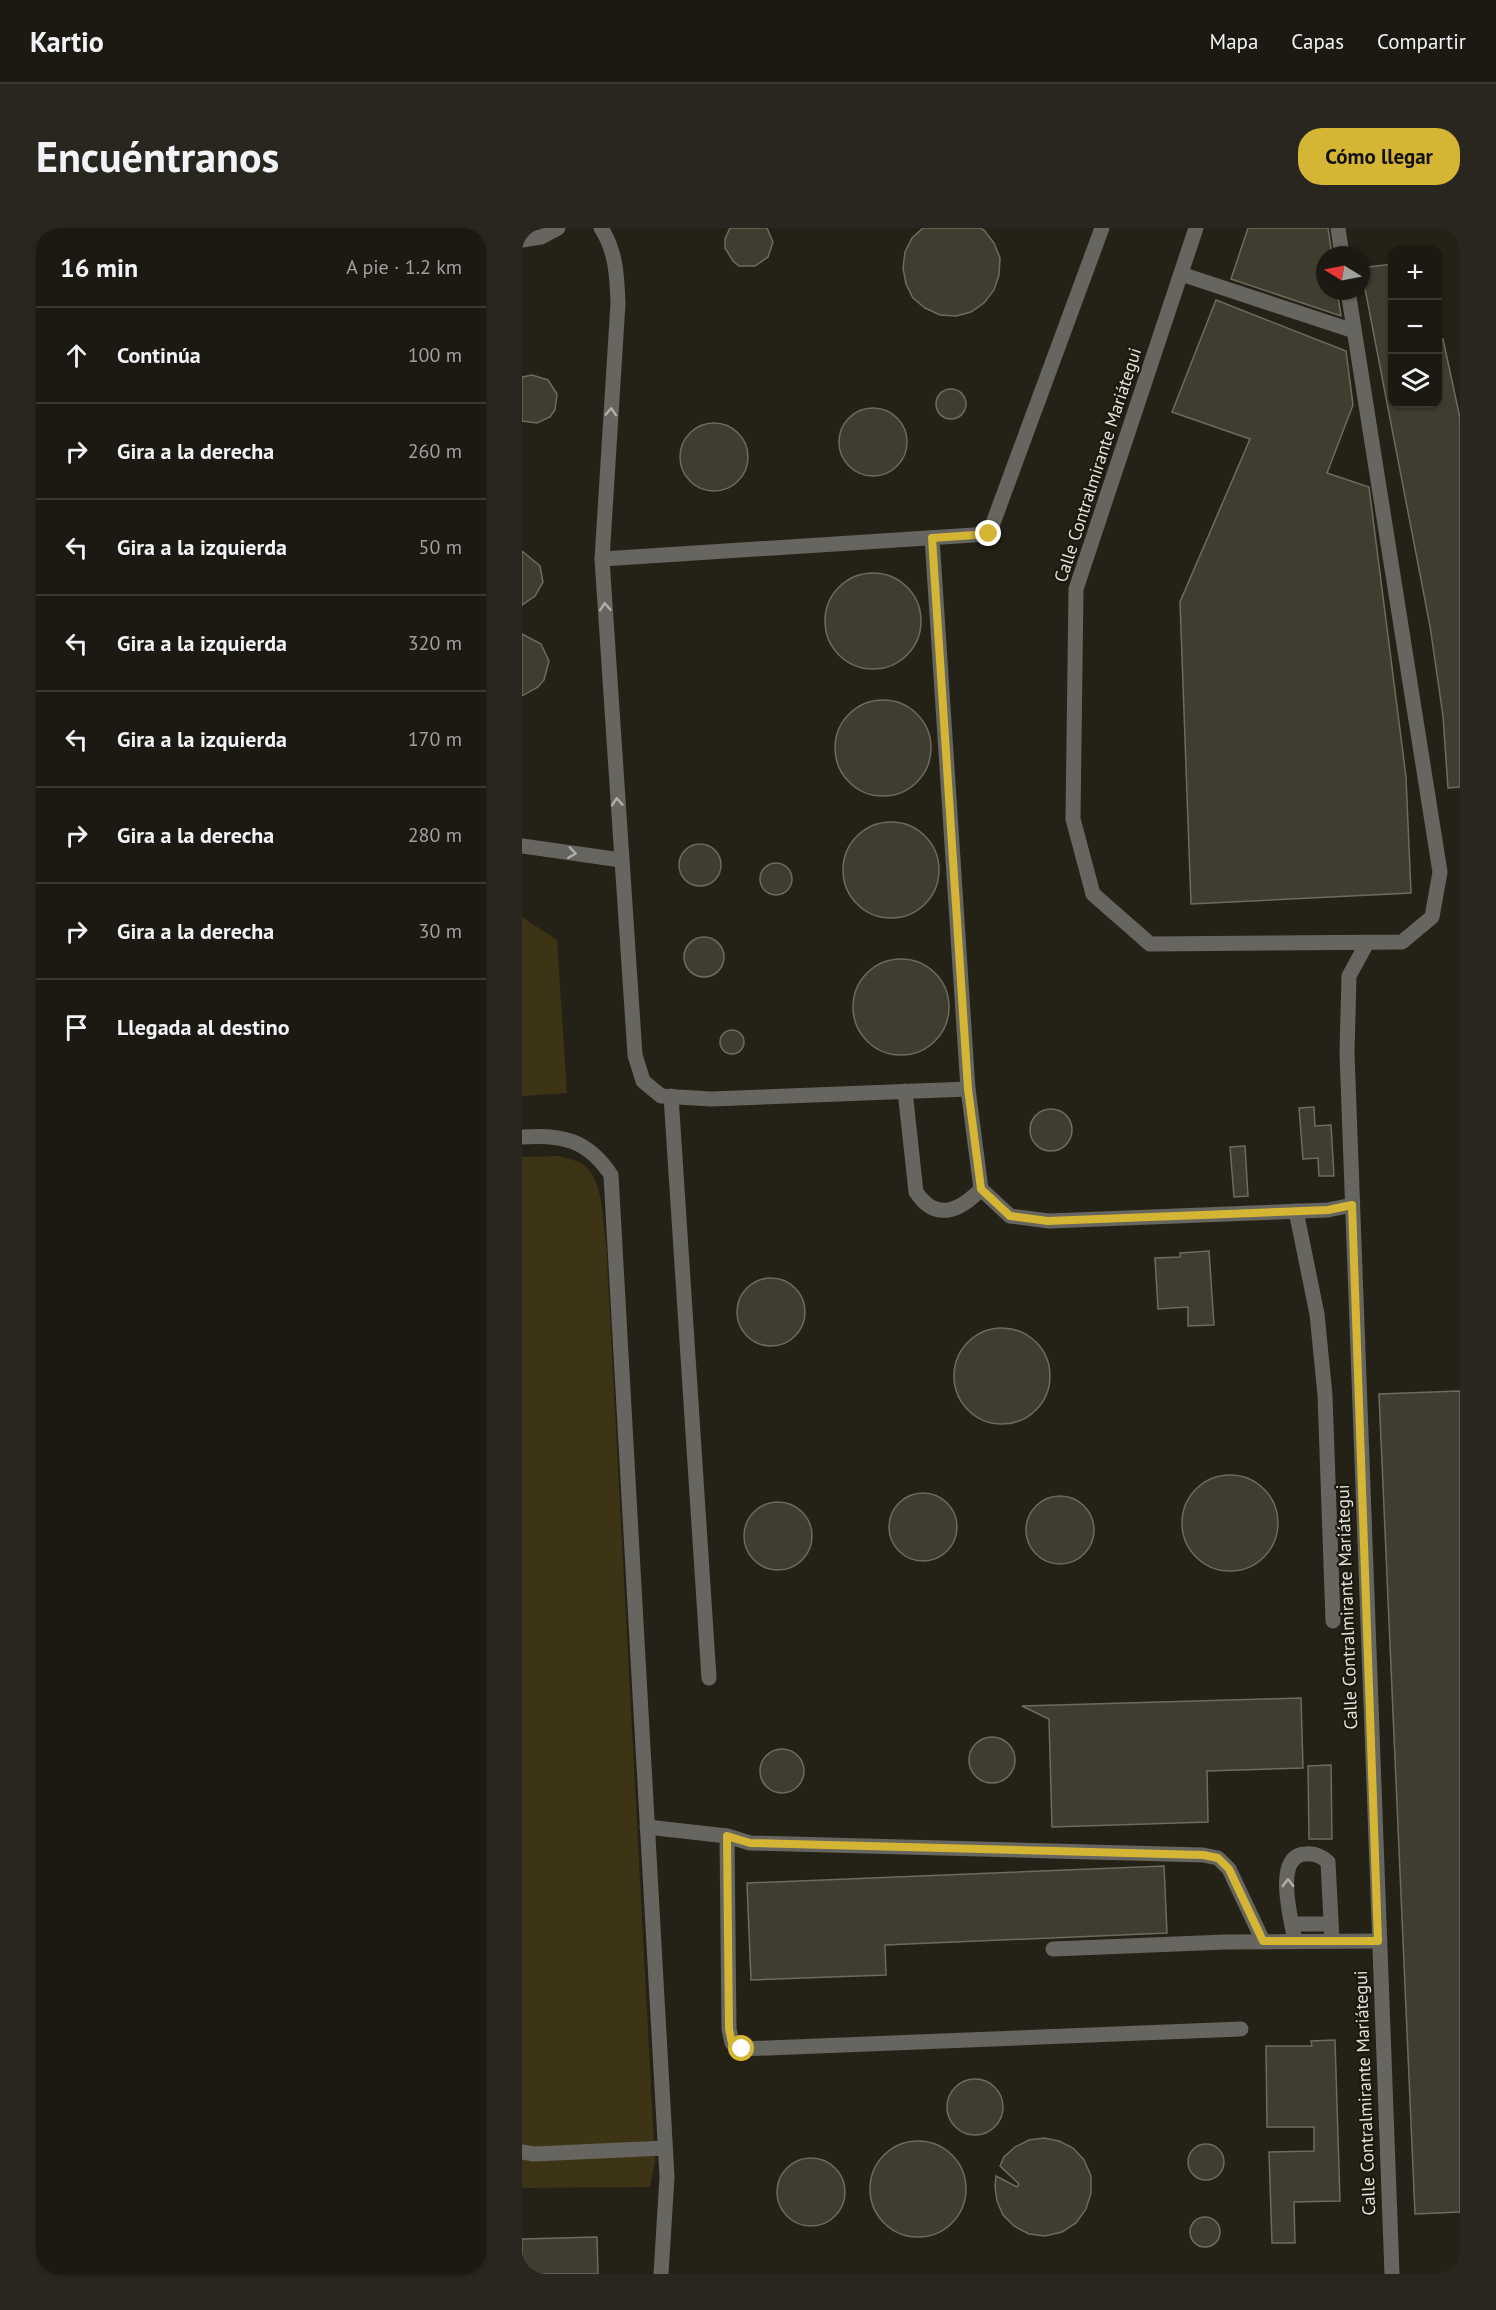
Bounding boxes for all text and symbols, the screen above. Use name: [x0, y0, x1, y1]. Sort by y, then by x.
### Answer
text: Kartio: [30, 23, 104, 60]
text: Mapa: [1210, 28, 1258, 55]
text: Capas: [1291, 28, 1344, 55]
text: Compartir: [1377, 28, 1466, 55]
button: Cómo llegar: [1298, 128, 1460, 185]
text: Encuéntranos: [36, 129, 279, 184]
north arrow: [1316, 246, 1370, 300]
map controls: [1388, 246, 1442, 408]
button: +: [1388, 246, 1442, 300]
text: 16 min: [60, 251, 138, 284]
text: A pie · 1.2 km: [346, 254, 462, 280]
button: −: [1388, 300, 1442, 354]
icon: ahead: [60, 339, 93, 372]
text: Continúa: [117, 341, 201, 369]
text: 100 m: [408, 342, 462, 368]
street label: Calle Contralmirante Mariátegui: [1049, 345, 1146, 585]
button: layers: [1388, 354, 1442, 408]
one-way arrow: [605, 408, 618, 417]
icon: right: [60, 435, 93, 468]
text: Gira a la derecha: [117, 437, 274, 465]
text: 260 m: [408, 438, 462, 464]
route end: [975, 520, 1001, 546]
icon: left: [60, 531, 93, 564]
text: Gira a la izquierda: [117, 533, 287, 561]
text: 50 m: [419, 534, 462, 560]
one-way arrow: [599, 602, 612, 611]
icon: left: [60, 627, 93, 660]
text: Gira a la izquierda: [117, 629, 287, 657]
text: 320 m: [408, 630, 462, 656]
icon: left: [60, 723, 93, 756]
text: Gira a la izquierda: [117, 725, 287, 753]
text: 170 m: [408, 726, 462, 752]
one-way arrow: [611, 797, 624, 806]
icon: right: [60, 819, 93, 852]
text: Gira a la derecha: [117, 821, 274, 849]
text: 280 m: [408, 822, 462, 848]
one-way arrow: [567, 846, 576, 858]
icon: right: [60, 915, 93, 948]
text: Gira a la derecha: [117, 917, 274, 945]
text: 30 m: [419, 918, 462, 944]
icon: arrive: [60, 1011, 93, 1044]
text: Llegada al destino: [117, 1013, 290, 1041]
street label: Calle Contralmirante Mariátegui: [1331, 1484, 1362, 1730]
one-way arrow: [1282, 1878, 1294, 1887]
street label: Calle Contralmirante Mariátegui: [1349, 1970, 1380, 2216]
route start: [728, 2035, 754, 2061]

